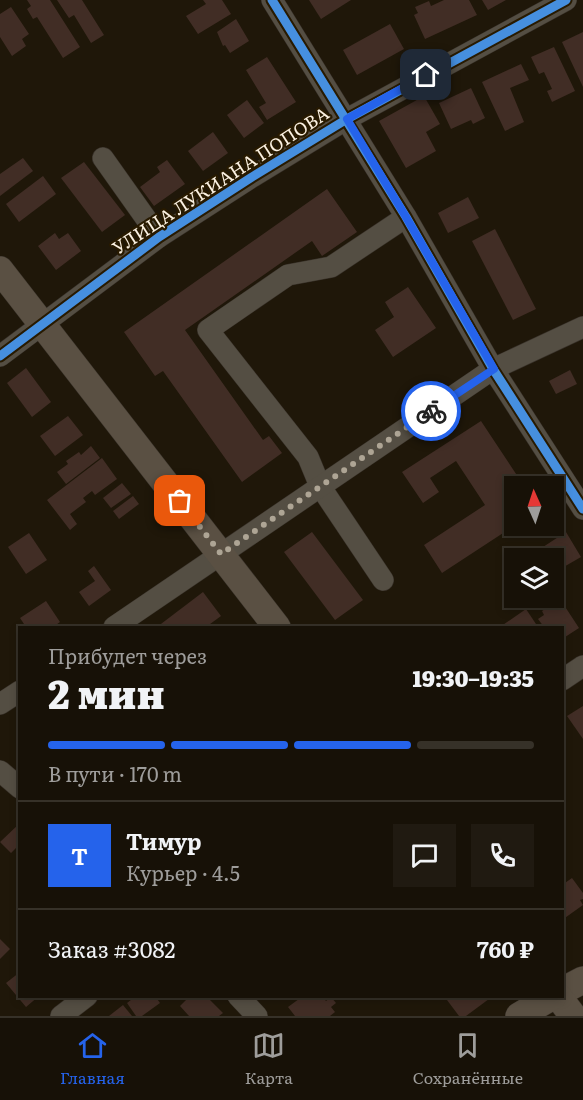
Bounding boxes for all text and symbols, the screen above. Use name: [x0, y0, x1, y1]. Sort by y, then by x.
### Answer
pin: [400, 49, 451, 100]
icon: home: [409, 58, 442, 91]
street label: УЛИЦА ЛУКИАНА ПОПОВА: [106, 99, 334, 260]
courier: [401, 381, 461, 441]
icon: bike: [415, 395, 448, 428]
pin: [154, 475, 205, 526]
north arrow: [504, 476, 564, 536]
map controls: [504, 476, 564, 608]
icon: bag: [163, 484, 196, 517]
button: layers: [504, 548, 564, 608]
text: Прибудет через: [48, 640, 207, 670]
text: 19:30–19:35: [412, 661, 534, 694]
text: 2 мин: [48, 663, 165, 721]
text: В пути · 170 m: [48, 758, 182, 788]
text: Тимур: [126, 824, 202, 857]
button: chat: [393, 824, 456, 887]
button: phone: [471, 824, 534, 887]
text: Т: [71, 839, 88, 872]
text: Курьер · 4.5: [126, 857, 240, 887]
text: Заказ #3082: [48, 932, 175, 965]
text: 760 ₽: [477, 932, 534, 965]
tab: Главная: [60, 1029, 125, 1089]
tab: Карта: [245, 1029, 293, 1089]
tab: Сохранённые: [413, 1029, 523, 1089]

